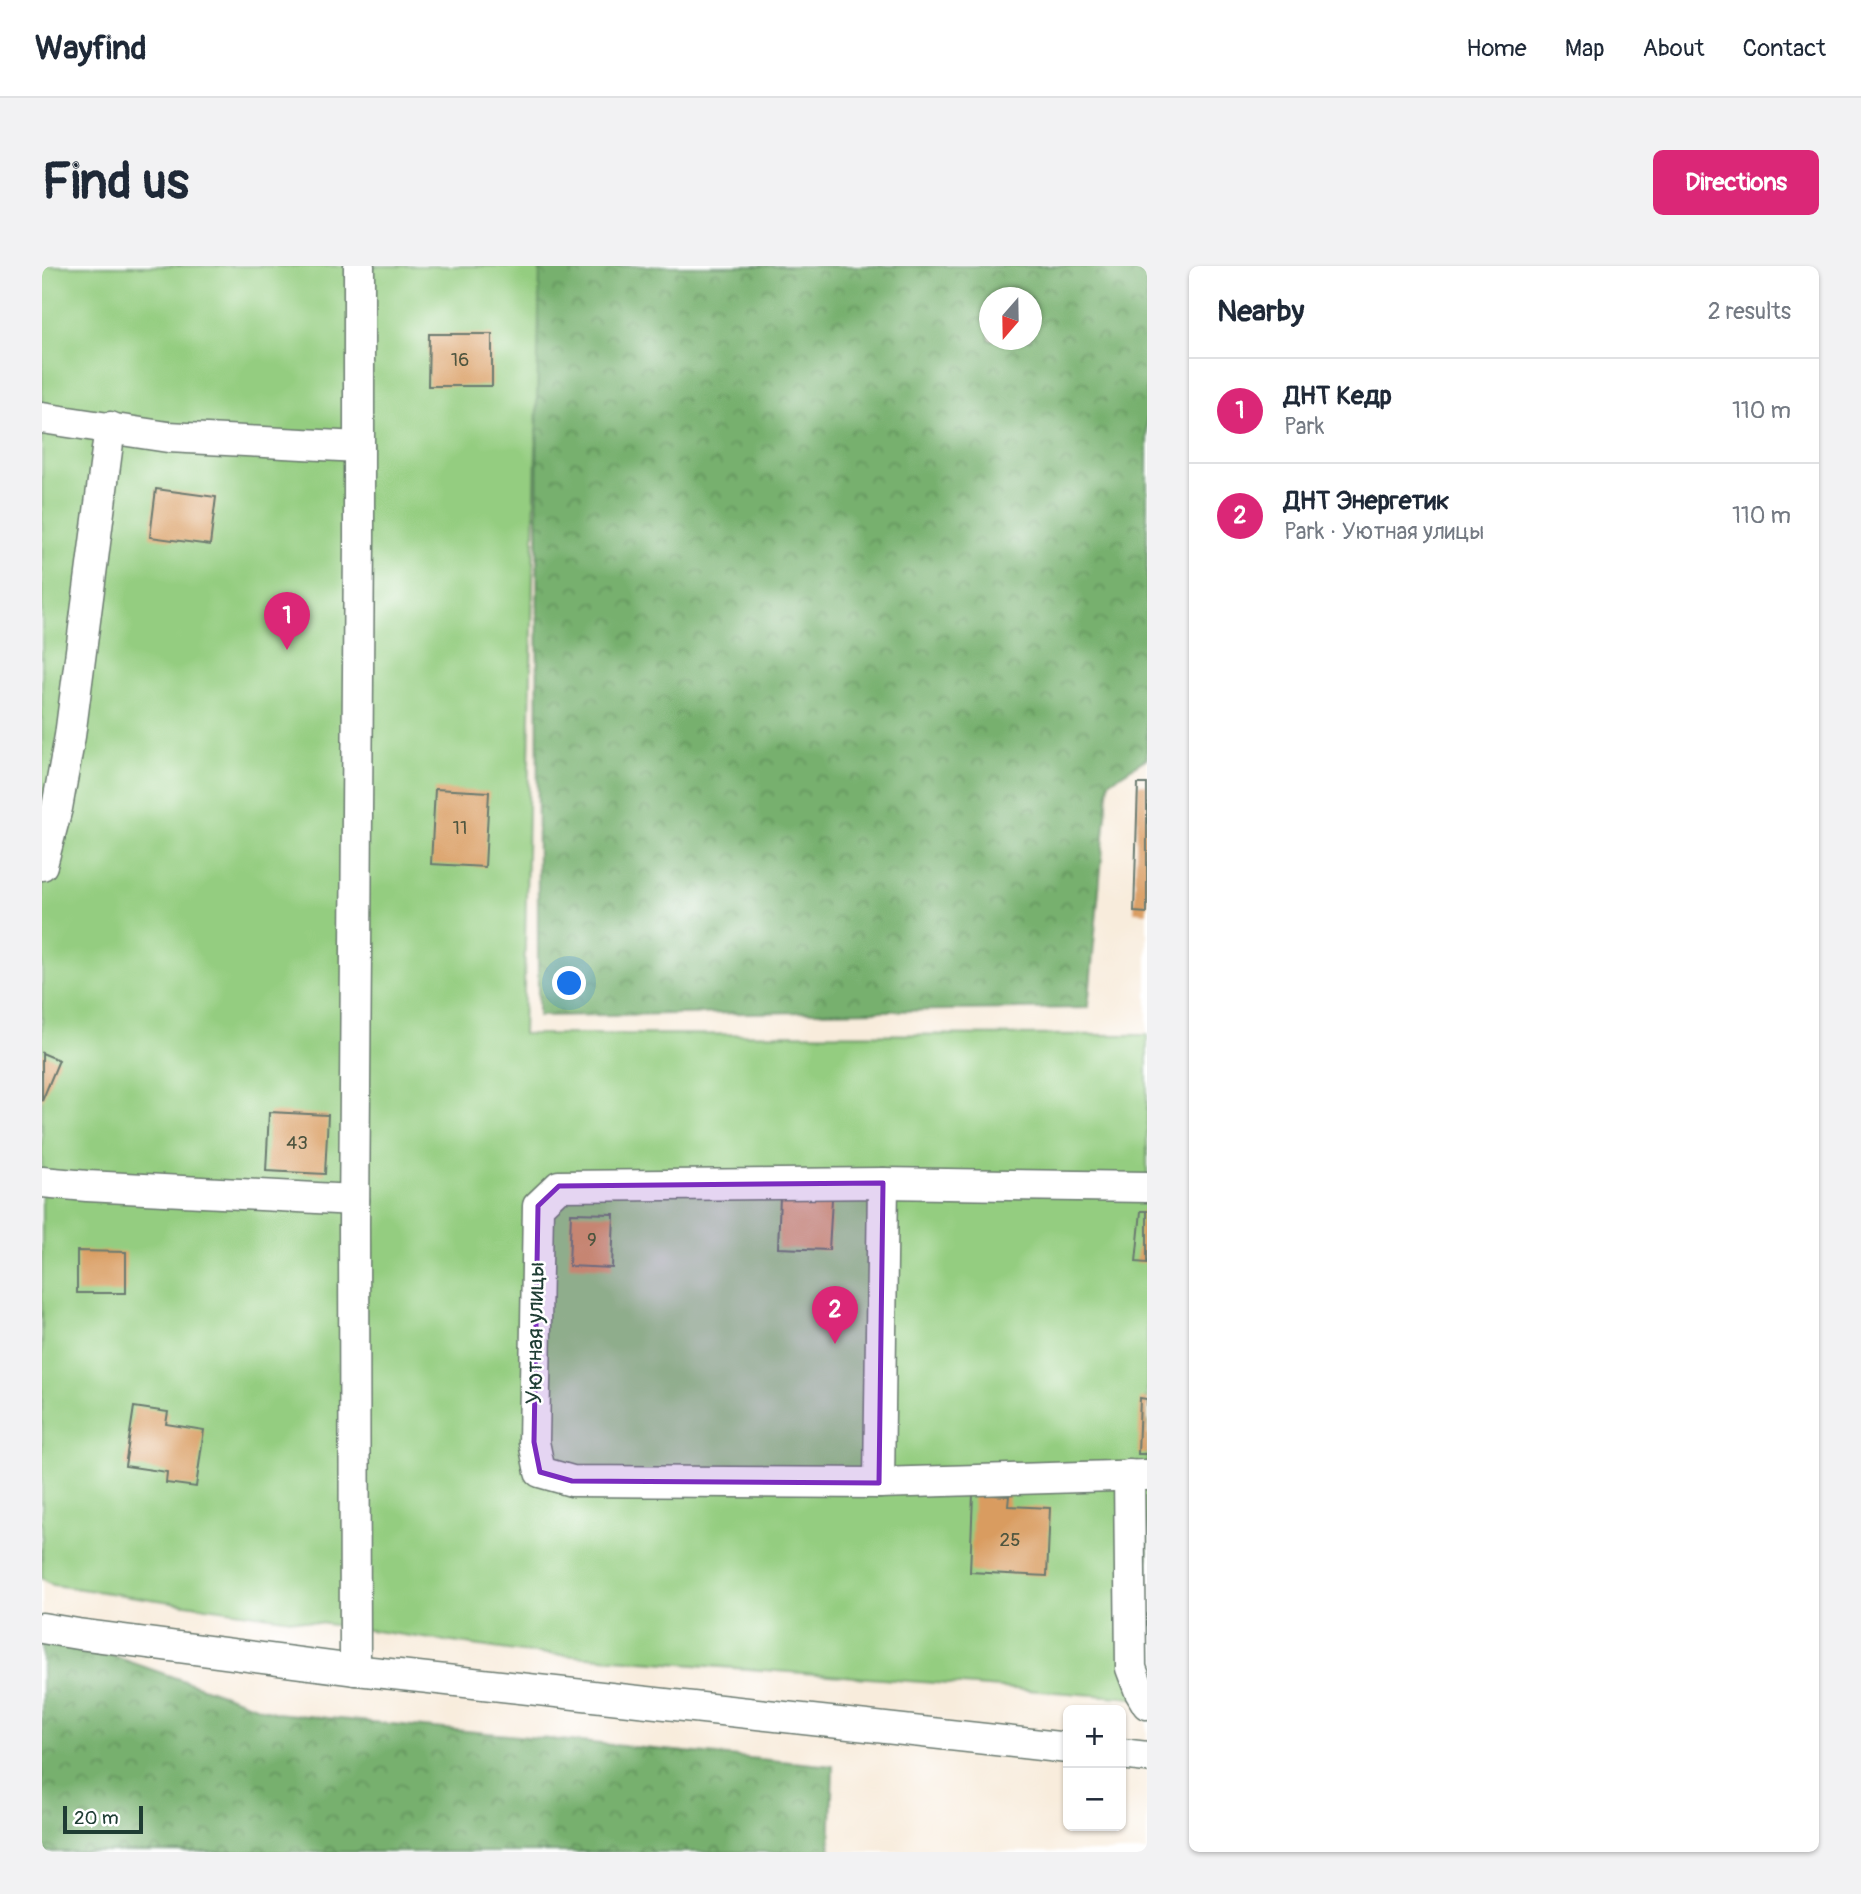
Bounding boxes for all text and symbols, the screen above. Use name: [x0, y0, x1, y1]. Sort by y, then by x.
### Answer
text: Wayfind: [35, 28, 147, 69]
text: Home: [1466, 34, 1527, 63]
text: Map: [1565, 34, 1605, 63]
text: About: [1643, 34, 1705, 63]
text: Contact: [1743, 34, 1826, 63]
button: Directions: [1653, 150, 1819, 215]
text: Find us: [42, 152, 189, 213]
north arrow: [979, 287, 1042, 350]
text: Nearby: [1217, 293, 1304, 330]
text: 2 results: [1708, 297, 1791, 326]
house number: 16: [451, 348, 469, 372]
text: ДНТ Кедр: [1284, 380, 1392, 412]
text: 1: [1236, 396, 1245, 425]
text: 110 m: [1732, 396, 1791, 425]
text: Park: [1284, 412, 1324, 441]
text: ДНТ Энергетик: [1284, 485, 1450, 517]
text: 2: [1234, 501, 1246, 530]
text: 110 m: [1732, 501, 1791, 530]
text: Park · Уютная улицы: [1284, 517, 1484, 546]
pin: 1: [264, 592, 310, 650]
house number: 11: [453, 816, 467, 840]
your location: [552, 966, 586, 1000]
house number: 43: [286, 1131, 308, 1155]
house number: 9: [587, 1228, 597, 1252]
street label: Уютная улицы: [519, 1261, 551, 1405]
pin: 2: [812, 1286, 858, 1344]
house number: 25: [1000, 1528, 1020, 1552]
map controls: [1063, 1705, 1126, 1831]
button: +: [1063, 1705, 1126, 1768]
button: −: [1063, 1768, 1126, 1831]
scale bar: [63, 1803, 144, 1835]
text: 20 m: [74, 1806, 119, 1830]

